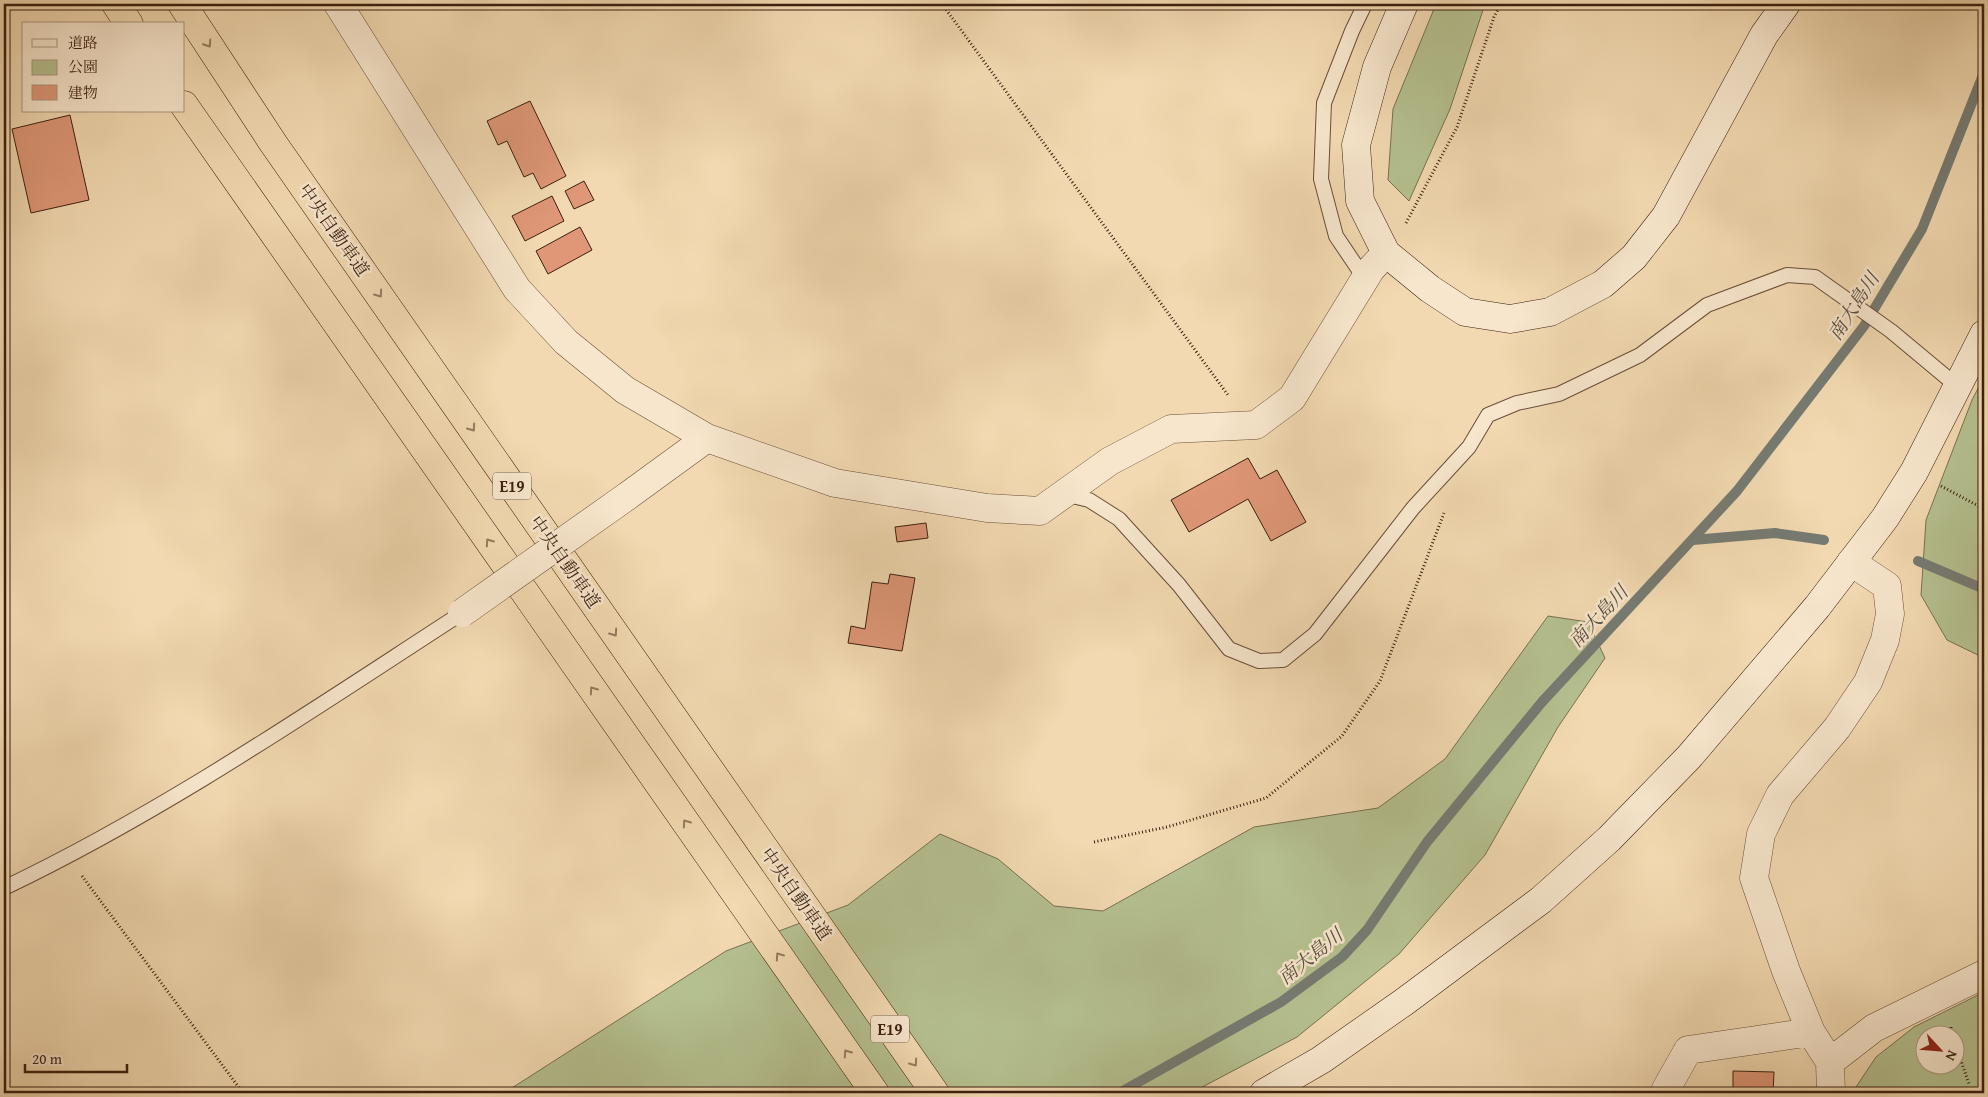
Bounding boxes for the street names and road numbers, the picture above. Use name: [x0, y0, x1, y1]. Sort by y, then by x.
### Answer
street label: 中央自動車道: [292, 178, 376, 282]
road number: E19: [493, 472, 531, 500]
street label: 中央自動車道: [523, 510, 607, 614]
street label: 中央自動車道: [754, 842, 838, 946]
road number: E19: [871, 1016, 909, 1042]

